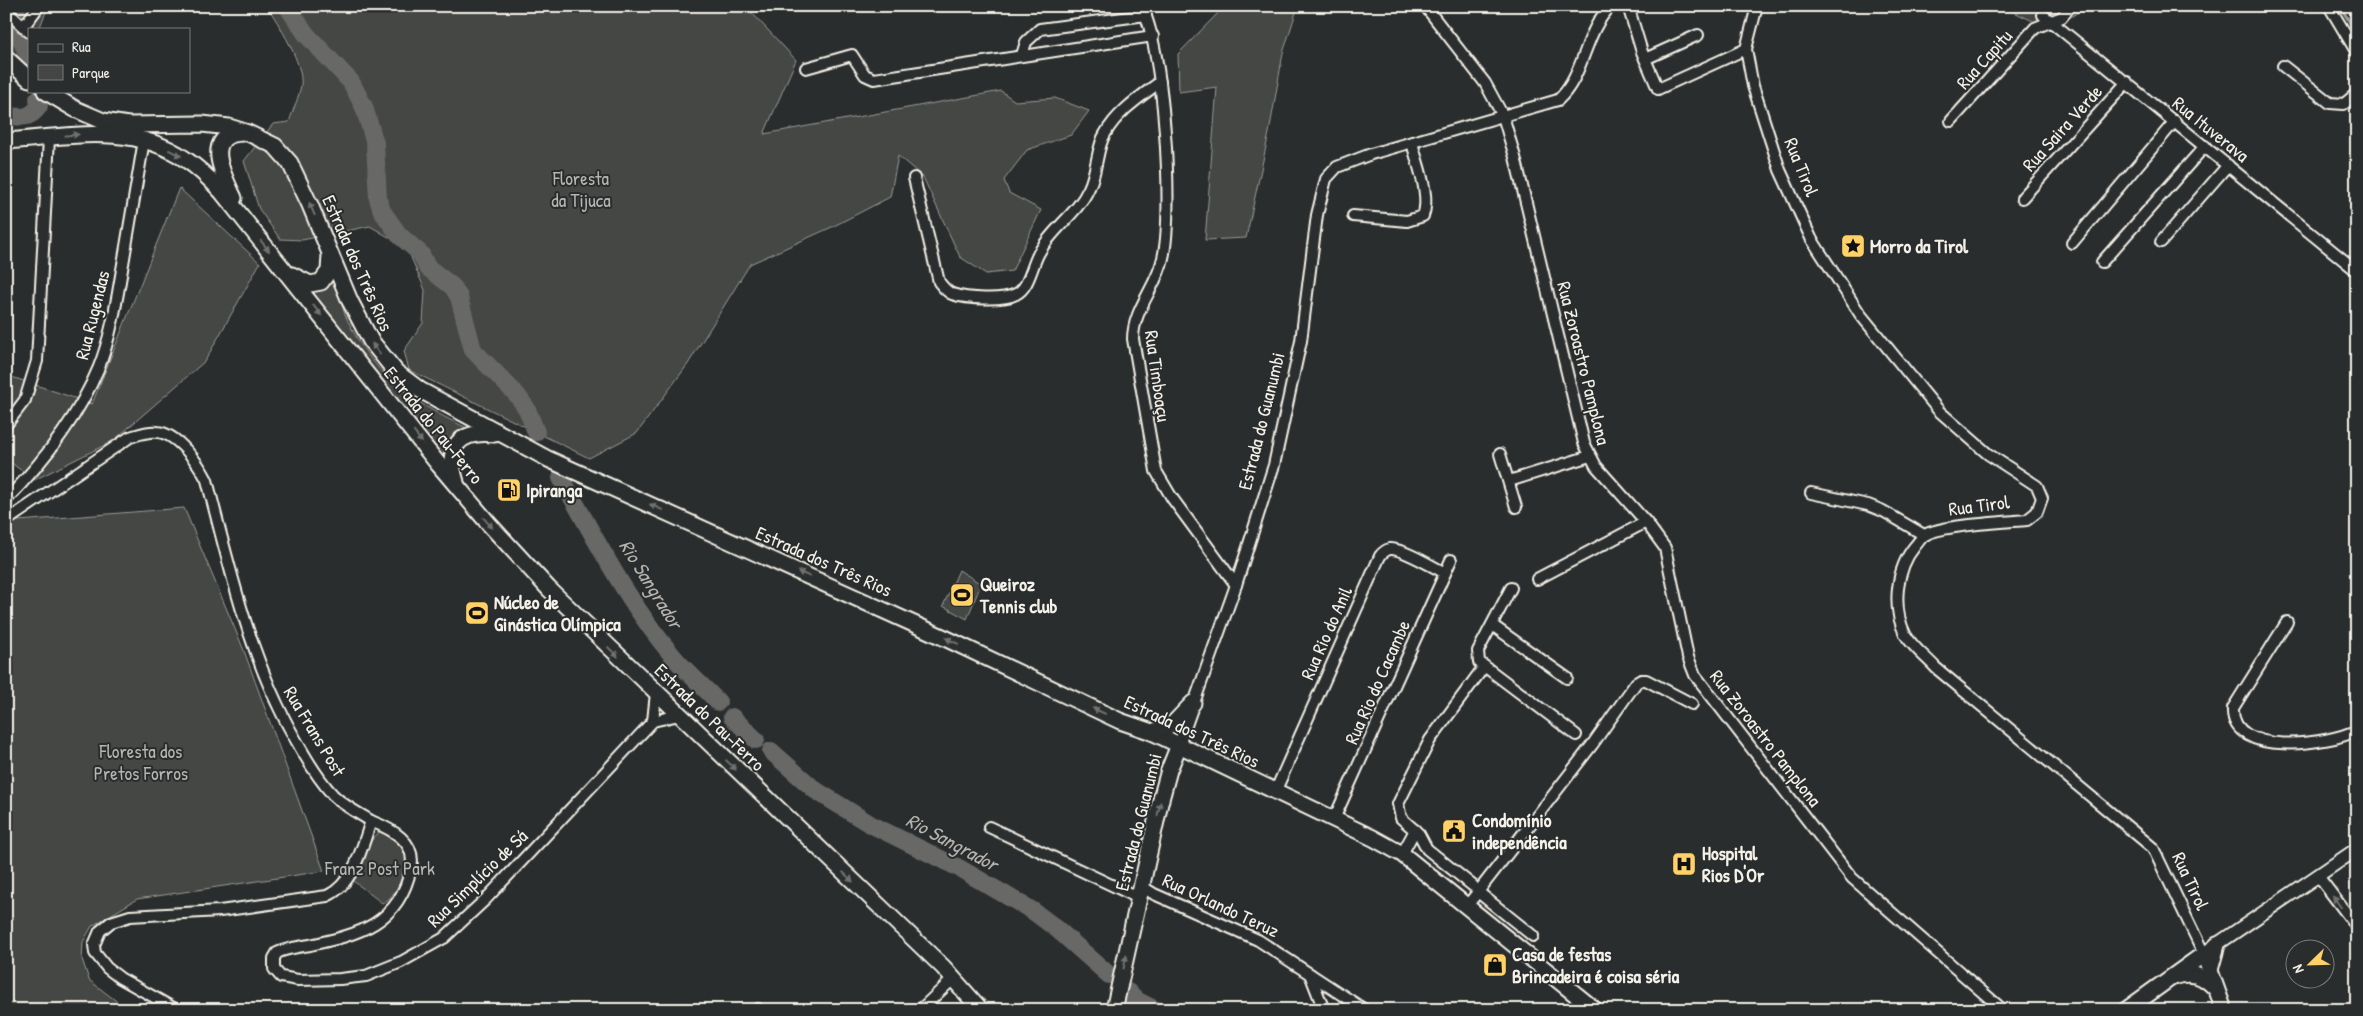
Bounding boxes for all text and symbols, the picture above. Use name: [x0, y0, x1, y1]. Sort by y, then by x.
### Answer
street label: Rua Capitu: [1950, 23, 2018, 95]
legend: [28, 28, 190, 92]
text: Rua: [72, 36, 91, 57]
text: Parque: [72, 62, 110, 83]
street label: Rua Saira Verde: [2016, 79, 2108, 177]
street label: Rua Ituverava: [2167, 90, 2255, 168]
one-way arrow: [65, 131, 81, 139]
street label: Rua Tirol: [1778, 134, 1826, 201]
one-way arrow: [167, 149, 182, 157]
park label: Floresta da Tijuca: [551, 165, 611, 213]
street label: Estrada dos Três Rios: [316, 191, 400, 335]
one-way arrow: [307, 202, 315, 216]
place icon: Morro da Tirol: [1840, 233, 1866, 259]
place label: Morro da Tirol: [1870, 233, 1969, 259]
one-way arrow: [260, 239, 271, 252]
street label: Rua Rugendas: [68, 268, 116, 362]
street label: Rua Zoroastro Pamplona: [1551, 279, 1617, 448]
one-way arrow: [311, 303, 322, 316]
street label: Rua Timboaçu: [1139, 329, 1177, 424]
one-way arrow: [371, 342, 381, 356]
street label: Estrada do Guanumbi: [1231, 349, 1291, 493]
street label: Estrada do Pau-Ferro: [378, 361, 490, 490]
one-way arrow: [412, 430, 423, 443]
fuel station icon: Ipiranga: [496, 477, 522, 503]
place label: Ipiranga: [526, 477, 583, 504]
street label: Rua Tirol: [1947, 488, 2012, 522]
one-way arrow: [649, 502, 663, 510]
one-way arrow: [483, 516, 494, 529]
street label: Estrada dos Três Rios: [752, 519, 896, 603]
water label: Rio Sangrador: [613, 534, 691, 636]
one-way arrow: [797, 569, 811, 577]
place label: Queiroz Tennis club: [979, 571, 1058, 619]
street label: Rua Rio do Anil: [1294, 581, 1359, 684]
sports icon: Queiroz Tennis club: [949, 582, 975, 608]
place label: Núcleo de Ginástica Olímpica: [494, 589, 621, 638]
sports icon: Núcleo de Ginástica Olímpica: [464, 600, 490, 626]
street label: Rua Rio do Cacambe: [1338, 615, 1416, 748]
one-way arrow: [945, 637, 959, 645]
one-way arrow: [607, 646, 619, 658]
street label: Estrada do Pau-Ferro: [649, 657, 771, 777]
street label: Rua Zoroastro Pamplona: [1704, 664, 1828, 812]
street label: Rua Frans Post: [278, 681, 352, 781]
street label: Estrada dos Três Rios: [1120, 688, 1264, 774]
one-way arrow: [1092, 707, 1106, 715]
park label: Floresta dos Pretos Forros: [94, 738, 188, 786]
street label: Estrada do Guanumbi: [1108, 750, 1168, 894]
one-way arrow: [724, 759, 736, 771]
one-way arrow: [1155, 801, 1163, 816]
water label: Rio Sangrador: [901, 806, 1005, 879]
place label: Condomínio independência: [1472, 807, 1567, 856]
public building icon: Condomínio independência: [1441, 818, 1467, 844]
street label: Rua Simplício de Sá: [421, 823, 533, 933]
place label: Hospital Rios D'Or: [1702, 840, 1765, 888]
street label: Rua Tirol: [2166, 848, 2216, 915]
hospital icon: Hospital Rios D'Or: [1671, 851, 1697, 877]
park label: Franz Post Park: [324, 855, 435, 881]
street label: Rua Orlando Teruz: [1158, 867, 1284, 943]
one-way arrow: [842, 871, 854, 883]
one-way arrow: [2332, 896, 2343, 909]
north arrow: [2286, 938, 2336, 988]
place label: Casa de festas Brincadeira é coisa séria: [1512, 941, 1680, 989]
shop icon: Casa de festas Brincadeira é coisa séria: [1482, 952, 1508, 978]
one-way arrow: [1121, 954, 1129, 970]
text: N: [2287, 962, 2308, 976]

